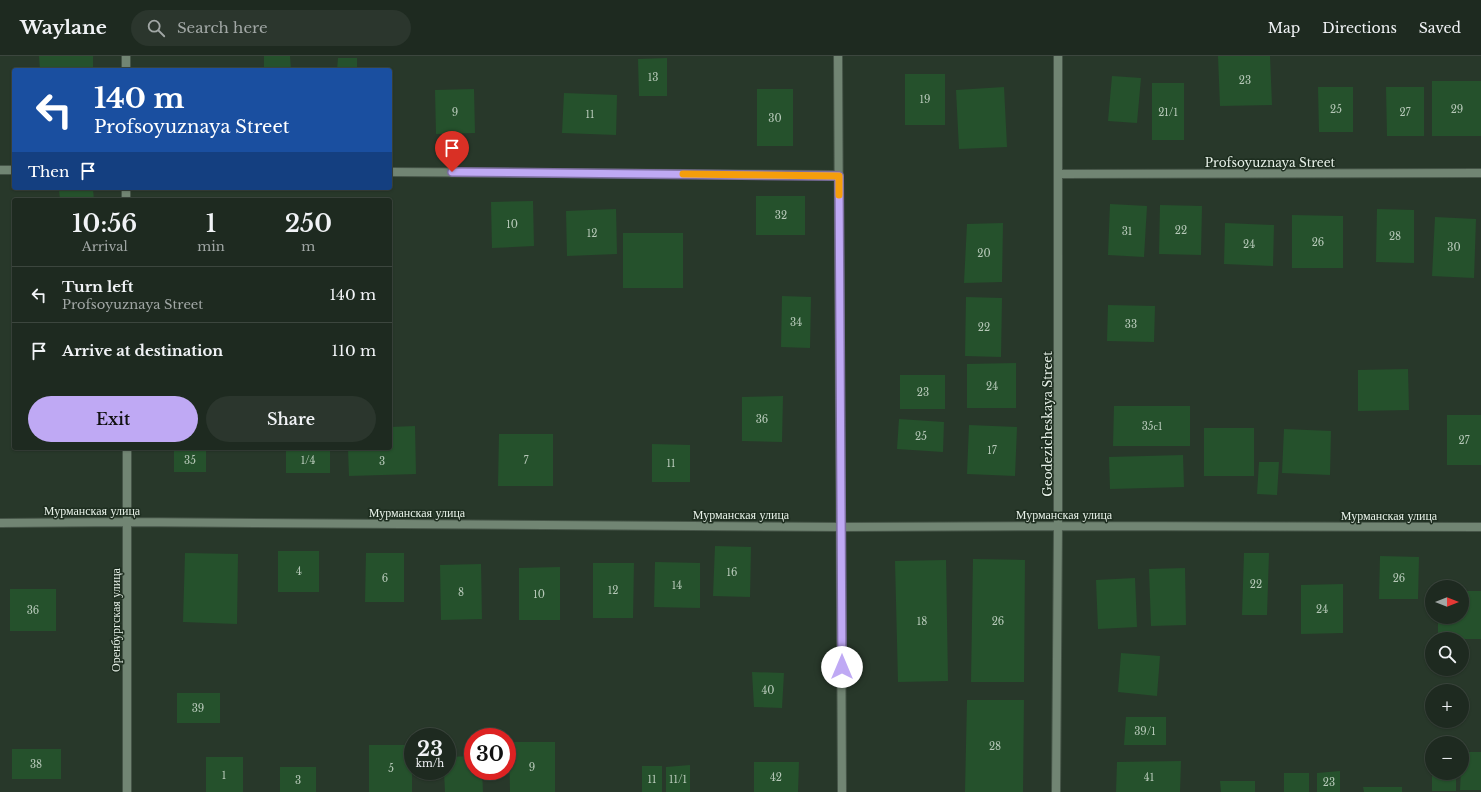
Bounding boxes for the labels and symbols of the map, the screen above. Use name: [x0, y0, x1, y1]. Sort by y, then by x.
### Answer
house number: 13: [648, 71, 658, 84]
house number: 23: [1239, 74, 1251, 87]
house number: 19: [920, 93, 930, 106]
house number: 25: [1330, 103, 1342, 116]
house number: 29: [1451, 103, 1463, 116]
house number: 9: [452, 106, 458, 119]
house number: 21/1: [1158, 106, 1178, 119]
house number: 27: [1399, 106, 1412, 119]
house number: 11: [586, 108, 594, 121]
house number: 30: [768, 112, 782, 125]
pin: [435, 131, 469, 172]
street label: Profsoyuznaya Street: [1205, 155, 1336, 170]
house number: 32: [775, 209, 787, 222]
house number: 10: [506, 218, 518, 231]
house number: 22: [1175, 224, 1187, 237]
house number: 31: [1122, 225, 1132, 238]
house number: 12: [587, 227, 597, 240]
house number: 28: [1389, 230, 1401, 243]
house number: 26: [1312, 236, 1324, 249]
house number: 24: [1243, 238, 1255, 251]
house number: 30: [1447, 241, 1461, 254]
house number: 20: [977, 247, 991, 260]
house number: 34: [790, 316, 802, 329]
house number: 33: [1125, 318, 1137, 331]
house number: 22: [978, 321, 990, 334]
street label: Geodezicheskaya Street: [1040, 351, 1055, 497]
house number: 24: [986, 380, 998, 393]
house number: 23: [917, 386, 929, 399]
house number: 36: [756, 413, 768, 426]
house number: 35с1: [1142, 420, 1162, 433]
house number: 25: [915, 430, 927, 443]
house number: 27: [1458, 434, 1471, 447]
house number: 17: [987, 444, 998, 457]
house number: 35: [184, 454, 196, 467]
house number: 1/4: [301, 454, 316, 467]
house number: 7: [523, 454, 529, 467]
house number: 3: [379, 455, 385, 468]
house number: 11: [667, 457, 675, 470]
street label: Мурманская улица: [44, 503, 141, 518]
street label: Мурманская улица: [369, 505, 466, 520]
street label: Мурманская улица: [693, 507, 790, 522]
street label: Мурманская улица: [1016, 507, 1113, 522]
street label: Мурманская улица: [1341, 508, 1438, 523]
house number: 4: [296, 565, 302, 578]
house number: 16: [727, 566, 737, 579]
street label: Оренбургская улица: [108, 567, 123, 672]
house number: 6: [382, 572, 388, 585]
house number: 26: [1393, 572, 1405, 585]
house number: 22: [1250, 578, 1262, 591]
house number: 14: [672, 579, 682, 592]
north arrow: [1425, 580, 1469, 624]
house number: 12: [608, 584, 618, 597]
house number: 8: [458, 586, 464, 599]
house number: 10: [533, 588, 545, 601]
house number: 24: [1316, 603, 1328, 616]
house number: 36: [27, 604, 39, 617]
house number: 18: [917, 615, 927, 628]
house number: 26: [992, 615, 1004, 628]
position arrow: [821, 646, 863, 688]
house number: 40: [762, 684, 775, 697]
house number: 39: [192, 702, 204, 715]
house number: 39/1: [1134, 725, 1156, 738]
speed limit sign: 30: [464, 728, 516, 780]
house number: 28: [989, 740, 1001, 753]
house number: 38: [30, 758, 42, 771]
house number: 9: [529, 761, 535, 774]
house number: 5: [388, 762, 394, 775]
house number: 1: [222, 769, 226, 782]
house number: 42: [770, 771, 782, 784]
house number: 41: [1144, 771, 1154, 784]
house number: 11: [648, 773, 656, 786]
house number: 11/1: [669, 773, 687, 786]
house number: 3: [295, 774, 301, 787]
house number: 23: [1323, 776, 1335, 789]

